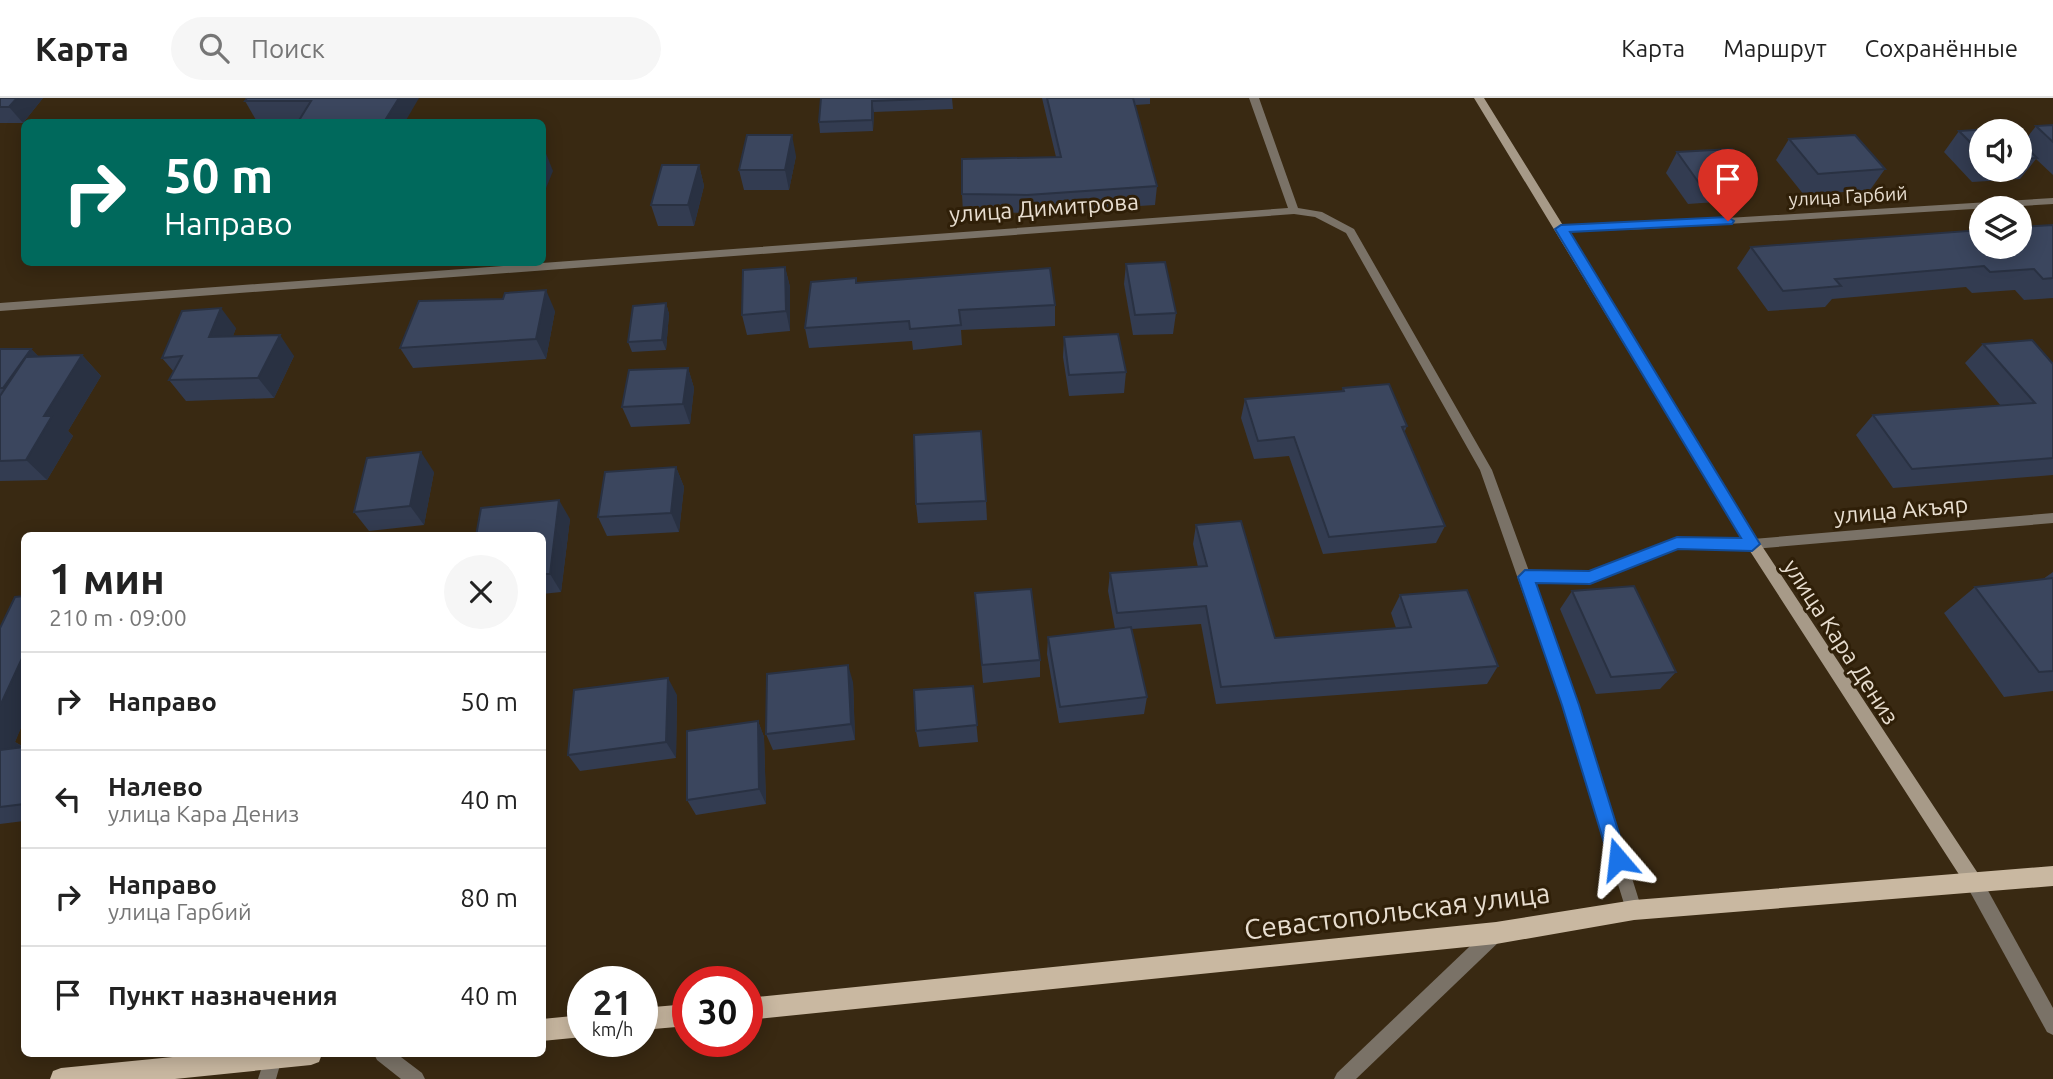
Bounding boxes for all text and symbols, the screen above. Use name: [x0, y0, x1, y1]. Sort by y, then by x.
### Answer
search box: [171, 17, 661, 80]
icon: search: [195, 29, 233, 67]
text: Карта: [35, 30, 129, 67]
text: Поиск: [251, 34, 325, 63]
text: Карта: [1621, 35, 1685, 62]
text: Маршрут: [1723, 35, 1827, 62]
text: Сохранённые: [1865, 35, 2018, 62]
map controls: [1969, 119, 2032, 259]
button: sound: [1969, 119, 2032, 182]
icon: right: [49, 147, 140, 238]
text: 50 m: [164, 147, 273, 202]
pin: [1698, 149, 1758, 221]
icon: arrive: [1709, 160, 1747, 198]
street label: улица Гарбий: [1788, 182, 1908, 210]
street label: улица Димитрова: [948, 188, 1140, 227]
button: layers: [1969, 196, 2032, 259]
text: Направо: [164, 205, 293, 241]
street label: улица Акъяр: [1833, 491, 1969, 528]
text: 1 мин: [49, 555, 165, 602]
button: close: [444, 555, 518, 629]
street label: улица Кара Дениз: [1779, 555, 1904, 729]
text: 210 m · 09:00: [49, 605, 187, 630]
icon: right: [49, 682, 87, 720]
text: Направо: [108, 687, 217, 716]
text: 50 m: [460, 687, 518, 716]
text: Налево: [108, 772, 203, 801]
icon: left: [49, 780, 87, 818]
text: 40 m: [460, 785, 518, 814]
text: улица Кара Дениз: [108, 801, 299, 826]
position arrow: [1581, 822, 1655, 896]
text: Направо: [108, 870, 217, 899]
street label: Севастопольская улица: [1242, 876, 1552, 945]
icon: right: [49, 878, 87, 916]
text: 80 m: [460, 883, 518, 912]
text: улица Гарбий: [108, 899, 252, 924]
speed limit sign: 30: [672, 966, 763, 1057]
icon: arrive: [49, 976, 87, 1014]
text: Пункт назначения: [108, 981, 338, 1010]
text: 40 m: [460, 981, 518, 1010]
text: 21: [593, 982, 632, 1022]
text: km/h: [592, 1019, 633, 1039]

